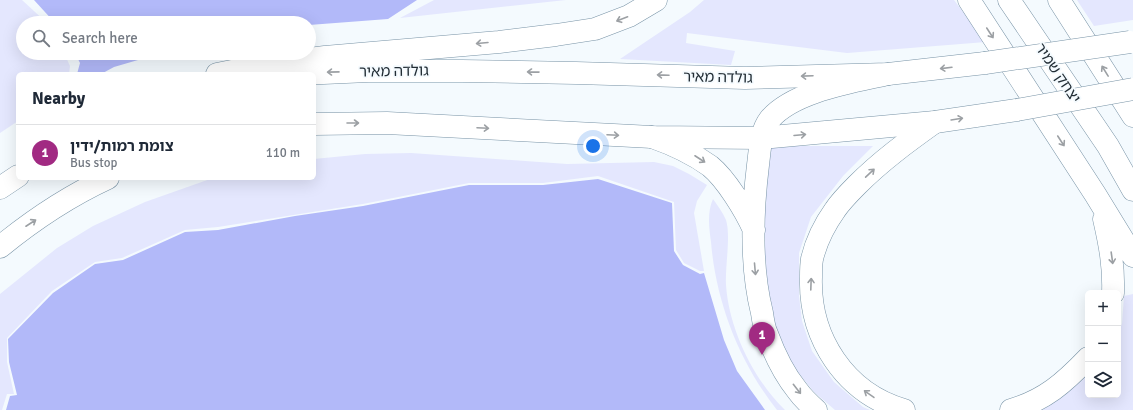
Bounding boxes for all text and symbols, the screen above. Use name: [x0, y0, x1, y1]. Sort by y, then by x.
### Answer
one-way arrow: [616, 15, 628, 23]
search box: [16, 16, 316, 60]
icon: search: [30, 27, 52, 49]
one-way arrow: [986, 27, 994, 38]
text: Search here: [62, 29, 138, 47]
one-way arrow: [476, 39, 489, 47]
street label: יצחק שמיר: [1031, 40, 1085, 106]
street label: גולדה מאיר: [359, 61, 429, 81]
one-way arrow: [940, 64, 953, 72]
one-way arrow: [1100, 65, 1108, 77]
street label: גולדה מאיר: [683, 67, 753, 87]
one-way arrow: [327, 68, 340, 76]
one-way arrow: [527, 68, 540, 76]
one-way arrow: [657, 72, 670, 79]
one-way arrow: [801, 72, 814, 80]
text: Nearby: [32, 88, 85, 109]
one-way arrow: [950, 115, 963, 123]
one-way arrow: [346, 119, 359, 127]
one-way arrow: [476, 125, 489, 132]
one-way arrow: [606, 131, 619, 139]
one-way arrow: [793, 131, 806, 139]
your location: [583, 136, 603, 156]
one-way arrow: [1057, 136, 1065, 147]
text: צומת רמות/ידין: [70, 137, 174, 155]
text: 1: [41, 145, 49, 161]
text: 110 m: [266, 145, 300, 161]
text: Bus stop: [70, 155, 117, 171]
one-way arrow: [694, 155, 705, 164]
one-way arrow: [865, 168, 875, 178]
one-way arrow: [25, 219, 36, 227]
one-way arrow: [1108, 252, 1116, 265]
one-way arrow: [752, 262, 759, 275]
one-way arrow: [807, 278, 815, 291]
map controls: [1085, 290, 1121, 398]
button: +: [1085, 290, 1121, 326]
pin: 1: [749, 322, 775, 355]
button: −: [1085, 326, 1121, 362]
button: layers: [1085, 362, 1121, 398]
one-way arrow: [792, 384, 801, 395]
one-way arrow: [864, 390, 875, 398]

